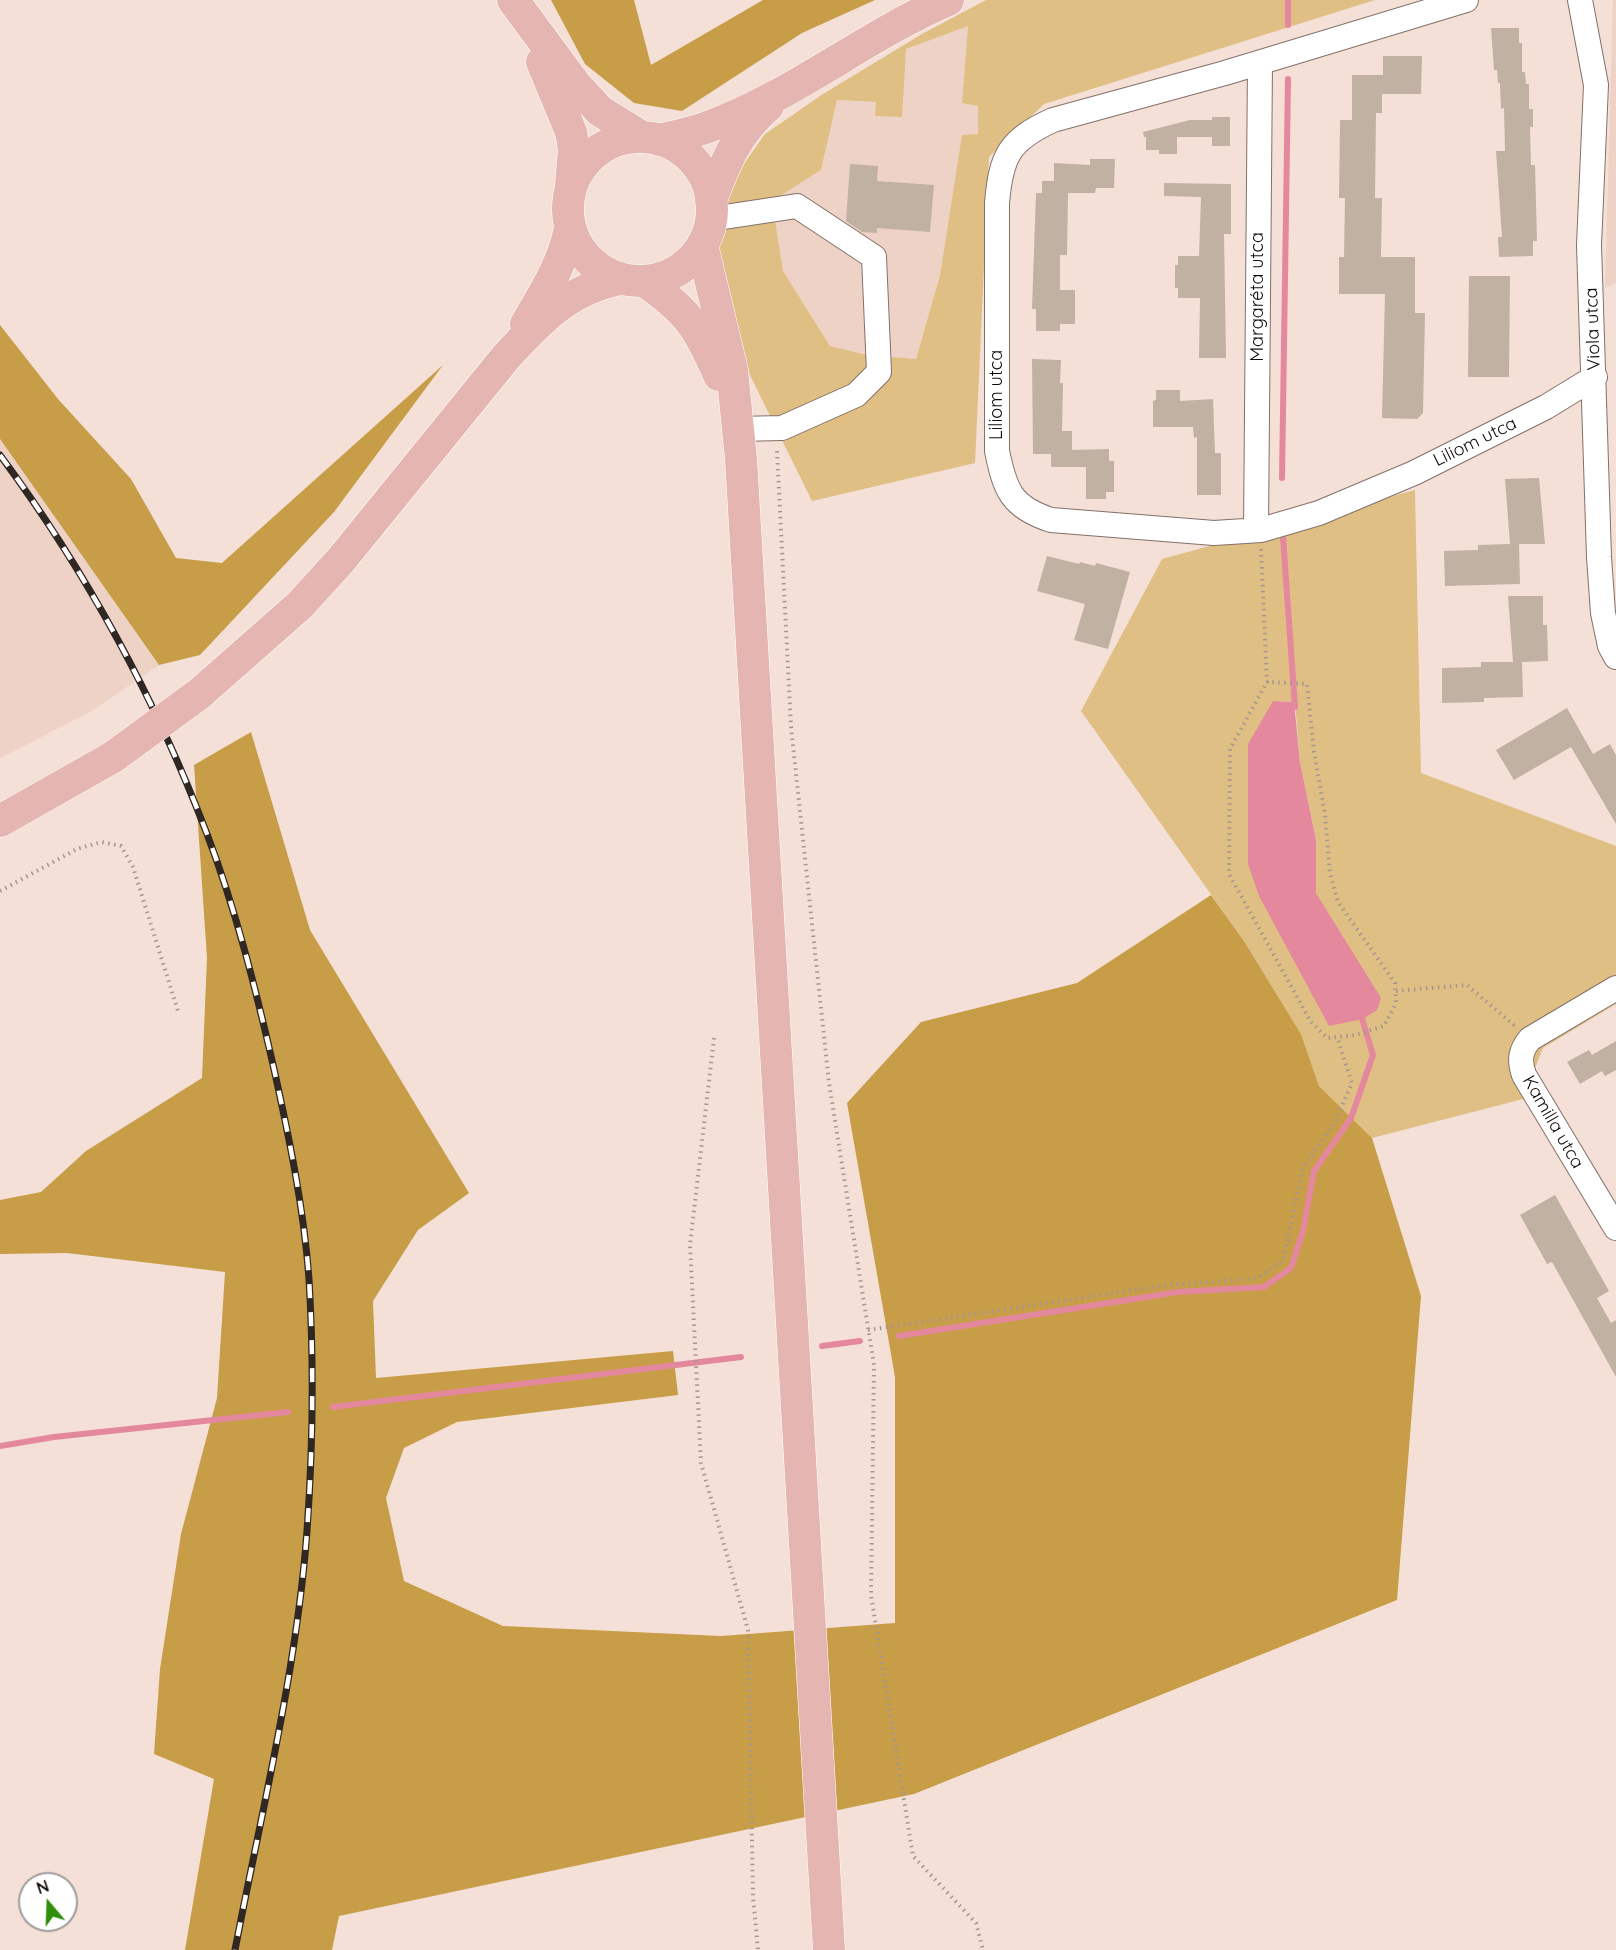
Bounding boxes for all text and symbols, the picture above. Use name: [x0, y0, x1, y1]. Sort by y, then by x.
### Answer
street label: Margaréta utca: [1247, 232, 1269, 362]
street label: Viola utca: [1581, 287, 1605, 371]
street label: Liliom utca: [986, 350, 1008, 440]
street label: Liliom utca: [1430, 413, 1520, 471]
street label: Kamilla utca: [1518, 1072, 1588, 1172]
north arrow: [18, 1872, 78, 1932]
text: N: [34, 1876, 52, 1898]

